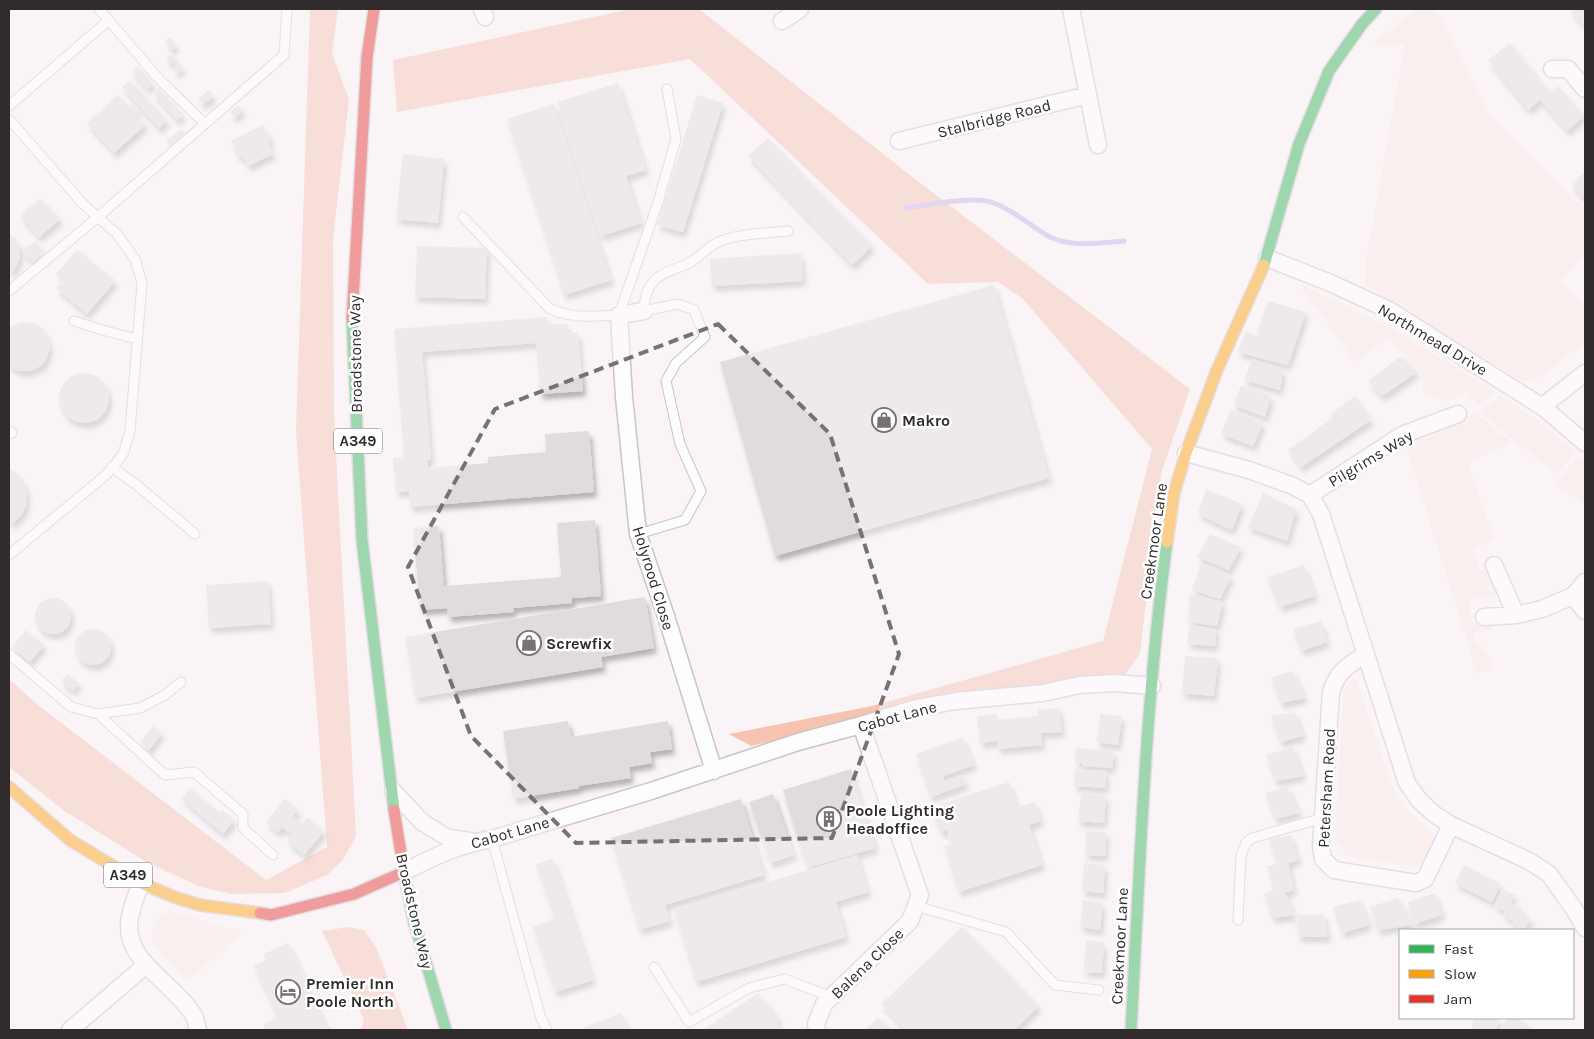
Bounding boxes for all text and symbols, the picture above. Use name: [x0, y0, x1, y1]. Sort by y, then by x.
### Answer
street label: Stalbridge Road: [935, 95, 1053, 142]
street label: Broadstone Way: [345, 294, 366, 413]
street label: Northmead Drive: [1375, 299, 1491, 379]
shop icon: Makro: [871, 407, 897, 433]
place label: Makro: [902, 411, 950, 430]
street label: Pilgrims Way: [1325, 426, 1416, 491]
road number: A349: [334, 428, 382, 454]
street label: Creekmoor Lane: [1136, 482, 1171, 600]
street label: Holyrood Close: [629, 524, 678, 632]
shop icon: Screwfix: [516, 630, 542, 656]
place label: Screwfix: [546, 634, 612, 653]
street label: Cabot Lane: [856, 697, 939, 736]
street label: Petersham Road: [1314, 728, 1339, 848]
place label: Poole Lighting Headoffice: [846, 801, 954, 838]
building icon: Poole Lighting Headoffice: [816, 806, 842, 832]
street label: Cabot Lane: [469, 812, 552, 853]
street label: Broadstone Way: [392, 852, 437, 971]
road number: A349: [104, 862, 152, 888]
street label: Creekmoor Lane: [1107, 887, 1132, 1005]
street label: Balena Close: [827, 924, 908, 1003]
legend: [1399, 929, 1574, 1019]
text: Fast: [1444, 940, 1474, 958]
text: Slow: [1444, 965, 1476, 983]
place label: Premier Inn Poole North: [306, 974, 394, 1011]
hotel icon: Premier Inn Poole North: [275, 979, 301, 1005]
text: Jam: [1444, 990, 1472, 1008]

